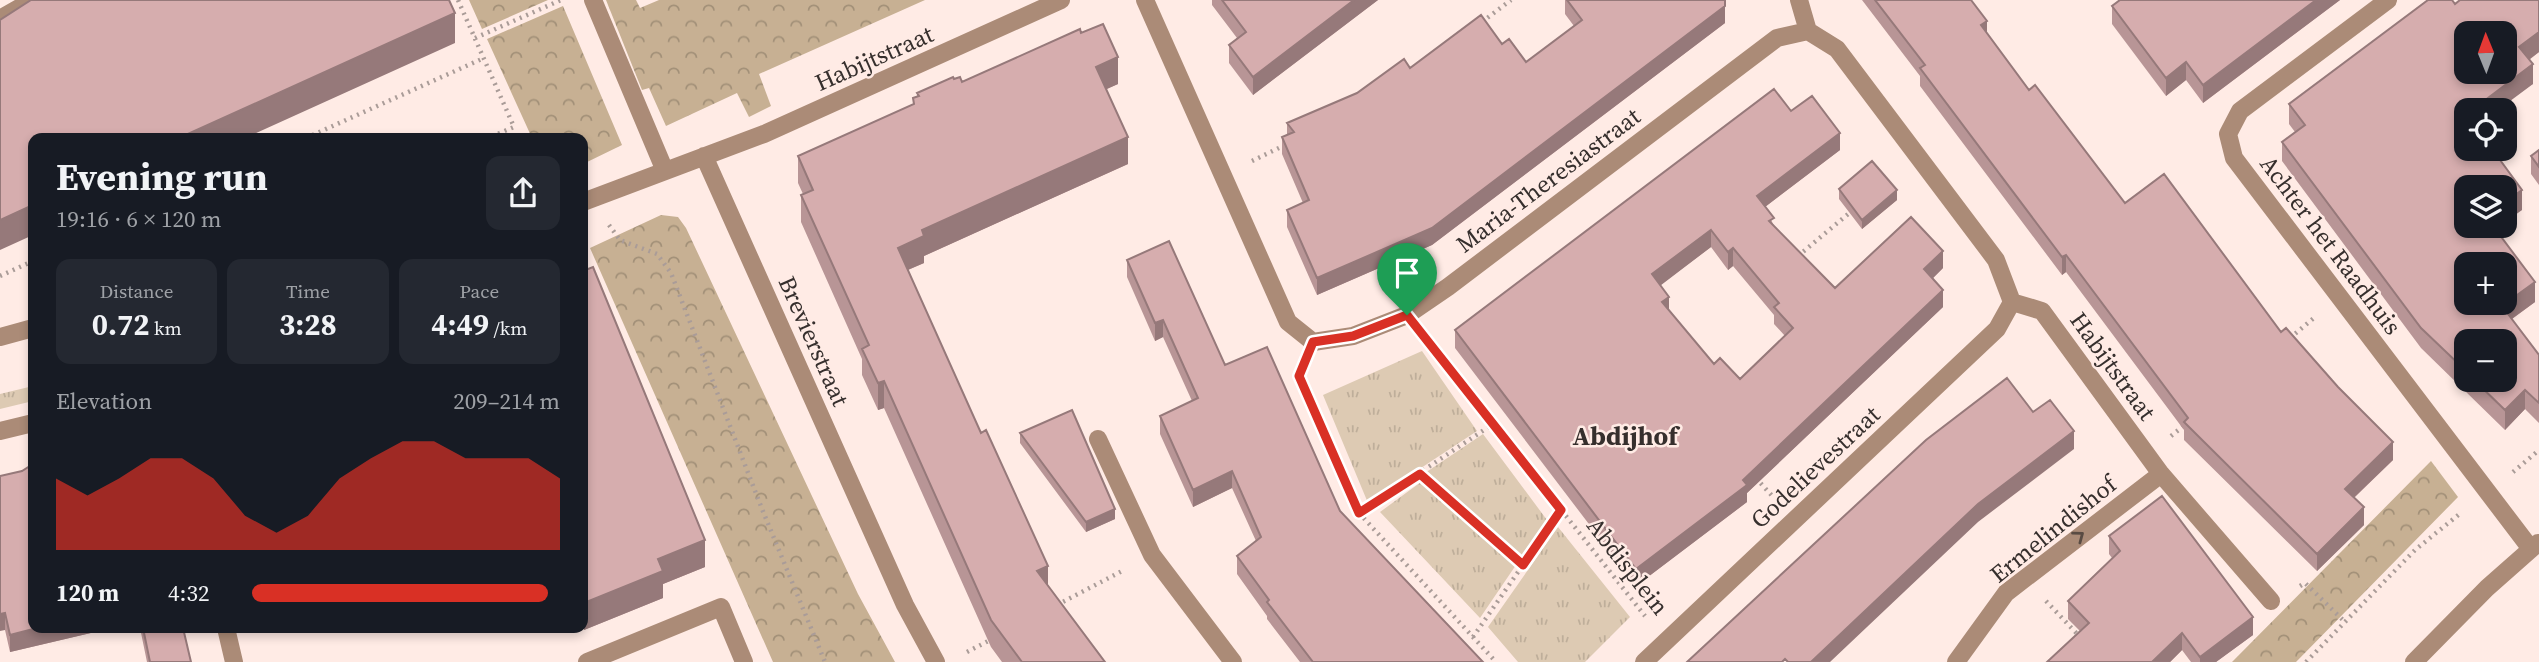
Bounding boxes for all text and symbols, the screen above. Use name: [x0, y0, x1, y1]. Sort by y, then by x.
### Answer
street label: Habijtstraat: [810, 17, 939, 99]
north arrow: [2454, 21, 2516, 84]
map controls: [2454, 21, 2517, 392]
button: locate: [2454, 98, 2517, 161]
street label: Maria-Theresiastraat: [1449, 100, 1647, 260]
street label: Achter het Raadhuis: [2253, 149, 2409, 341]
text: Evening run: [56, 151, 268, 203]
button: share: [486, 156, 560, 230]
button: layers: [2454, 175, 2517, 238]
text: 19:16 · 6 × 120 m: [56, 203, 222, 235]
pin: [1377, 243, 1437, 315]
button: +: [2454, 252, 2517, 315]
icon: arrive: [1388, 254, 1426, 292]
street label: Brevierstraat: [771, 271, 857, 411]
text: Distance: [100, 278, 173, 304]
text: Time: [286, 278, 330, 304]
text: Pace: [459, 278, 499, 304]
text: 0.72: [92, 304, 150, 345]
text: 3:28: [279, 304, 337, 345]
text: 4:49: [431, 304, 489, 345]
street label: Habijtstraat: [2062, 305, 2164, 427]
text: km: [150, 315, 182, 341]
text: /km: [489, 315, 527, 341]
button: −: [2454, 329, 2517, 392]
text: Elevation: [56, 385, 152, 417]
text: 209–214 m: [453, 385, 560, 417]
street label: Godelievestraat: [1743, 398, 1887, 536]
district label: Abdijhof: [1572, 418, 1680, 454]
street label: Ermelindishof: [1983, 466, 2125, 590]
street label: Abdisplein: [1579, 510, 1677, 622]
one-way arrow: [2071, 532, 2084, 544]
text: 120 m: [56, 577, 119, 609]
text: 4:32: [168, 577, 209, 609]

